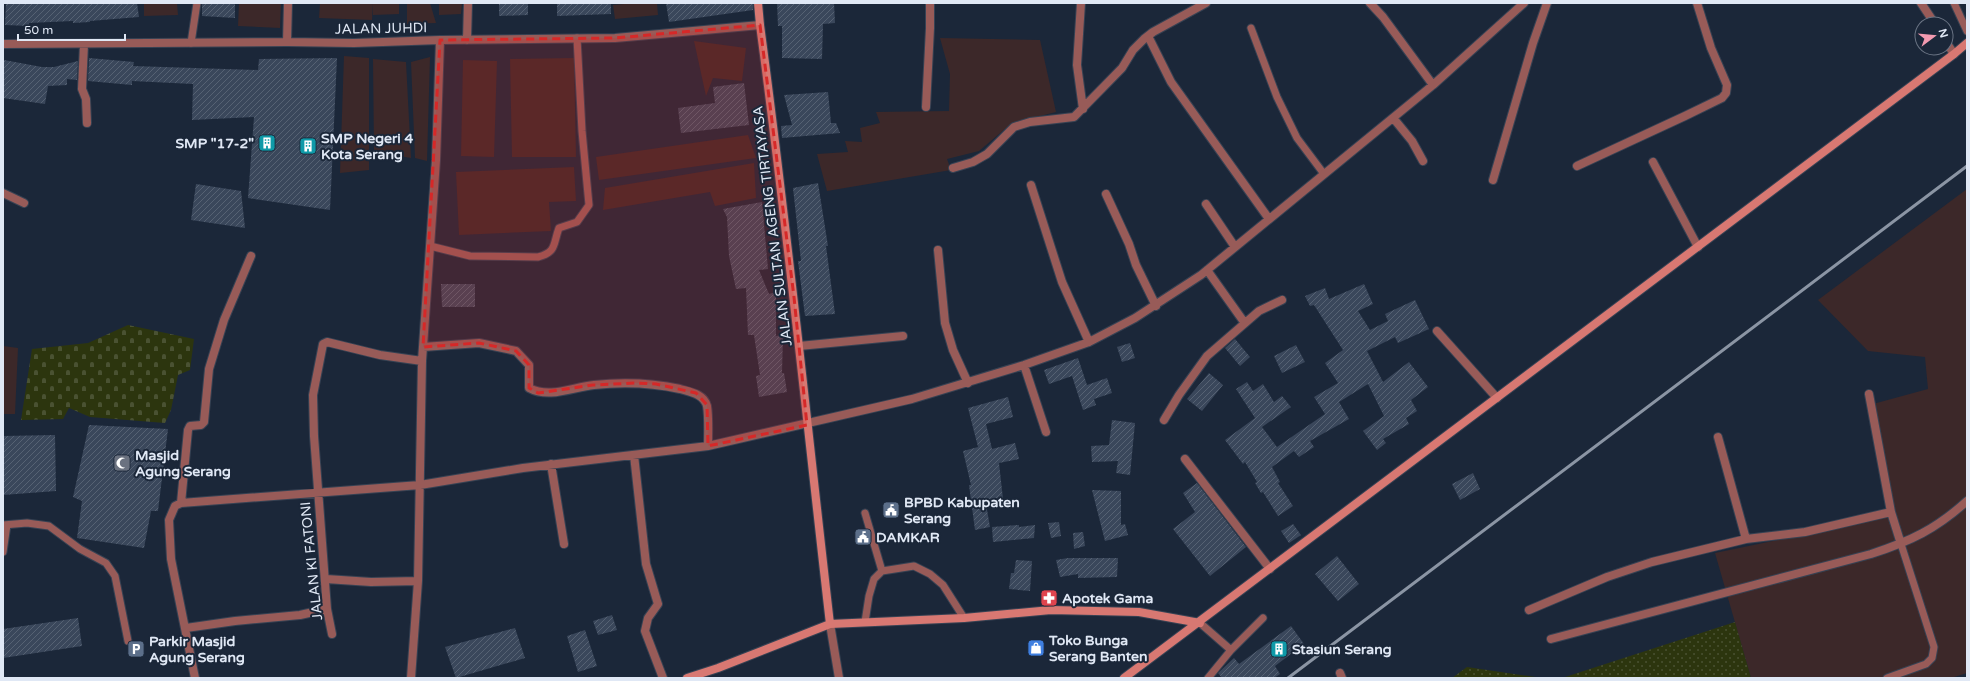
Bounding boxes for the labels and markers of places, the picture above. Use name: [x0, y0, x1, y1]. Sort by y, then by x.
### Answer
place label: SMP Negeri 4 Kota Serang: [321, 130, 413, 163]
building icon: SMP "17-2": [257, 133, 277, 153]
place label: SMP "17-2": [175, 135, 254, 152]
building icon: SMP Negeri 4 Kota Serang: [298, 136, 318, 156]
place label: Masjid Agung Serang: [135, 447, 231, 480]
mosque icon: Masjid Agung Serang: [112, 453, 132, 473]
place label: BPBD Kabupaten Serang: [904, 494, 1020, 527]
public building icon: BPBD Kabupaten Serang: [881, 500, 901, 520]
public building icon: DAMKAR: [853, 527, 873, 547]
place label: DAMKAR: [876, 529, 940, 546]
pharmacy icon: Apotek Gama: [1039, 588, 1059, 608]
place label: Apotek Gama: [1062, 590, 1153, 607]
place label: Toko Bunga Serang Banten: [1048, 632, 1147, 665]
place label: Parkir Masjid Agung Serang: [149, 633, 245, 666]
shop icon: Toko Bunga Serang Banten: [1026, 638, 1046, 658]
parking icon: Parkir Masjid Agung Serang: [126, 639, 146, 659]
building icon: Stasiun Serang: [1269, 639, 1289, 659]
place label: Stasiun Serang: [1292, 641, 1392, 658]

